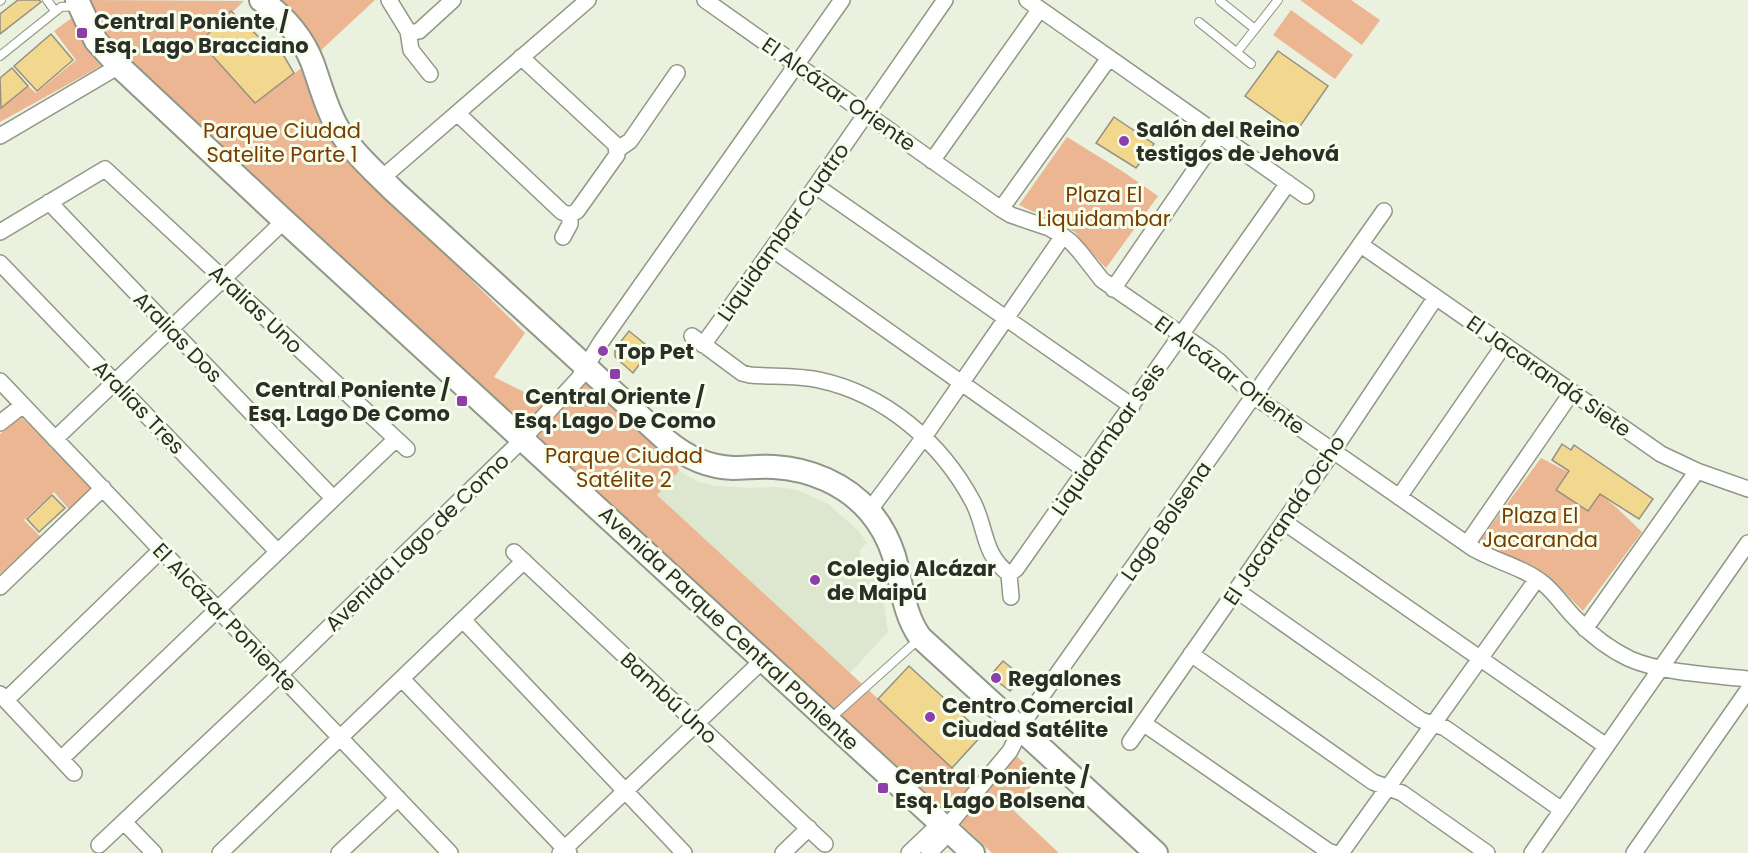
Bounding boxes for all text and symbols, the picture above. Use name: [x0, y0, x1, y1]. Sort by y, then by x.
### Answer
place label: Central Poniente / Esq. Lago Bracciano: [94, 7, 309, 60]
marker: Central Poniente / Esq. Lago Bracciano: [75, 26, 89, 40]
street label: El Alcázar Oriente: [756, 30, 922, 158]
place label: Salón del Reino testigos de Jehová: [1136, 115, 1339, 168]
park label: Parque Ciudad Satelite Parte 1: [203, 116, 361, 169]
marker: Salón del Reino testigos de Jehová: [1117, 134, 1131, 148]
street label: Liquidambar Cuatro: [710, 137, 856, 327]
park label: Plaza El Liquidambar: [1037, 180, 1171, 233]
street label: Aralias Uno: [203, 258, 309, 360]
street label: Aralias Dos: [127, 285, 229, 389]
street label: El Jacarandá Siete: [1461, 308, 1637, 444]
street label: El Alcázar Oriente: [1149, 309, 1311, 441]
place label: Top Pet: [615, 337, 694, 366]
marker: Top Pet: [596, 344, 610, 358]
street label: Aralias Tres: [87, 354, 191, 460]
street label: Liquidambar Seis: [1044, 357, 1172, 521]
marker: Central Oriente / Esq. Lago De Como: [608, 367, 622, 381]
place label: Central Poniente / Esq. Lago De Como: [248, 375, 450, 428]
place label: Central Oriente / Esq. Lago De Como: [514, 382, 716, 435]
marker: Central Poniente / Esq. Lago De Como: [455, 394, 469, 408]
street label: El Jacarandá Ocho: [1216, 429, 1352, 611]
park label: Parque Ciudad Satélite 2: [545, 441, 703, 494]
street label: Avenida Lago de Como: [319, 446, 515, 638]
street label: Lago Bolsena: [1114, 456, 1218, 586]
street label: Avenida Parque Central Poniente: [592, 499, 866, 757]
park label: Plaza El Jacaranda: [1482, 501, 1598, 554]
street label: El Alcázar Poniente: [146, 536, 304, 698]
place label: Colegio Alcázar de Maipú: [827, 554, 996, 607]
marker: Colegio Alcázar de Maipú: [808, 573, 822, 587]
street label: Bambú Uno: [614, 645, 724, 751]
place label: Regalones: [1008, 664, 1122, 693]
marker: Regalones: [989, 671, 1003, 685]
place label: Centro Comercial Ciudad Satélite: [942, 691, 1133, 744]
marker: Centro Comercial Ciudad Satélite: [923, 710, 937, 724]
place label: Central Poniente / Esq. Lago Bolsena: [895, 762, 1090, 815]
marker: Central Poniente / Esq. Lago Bolsena: [876, 781, 890, 795]

